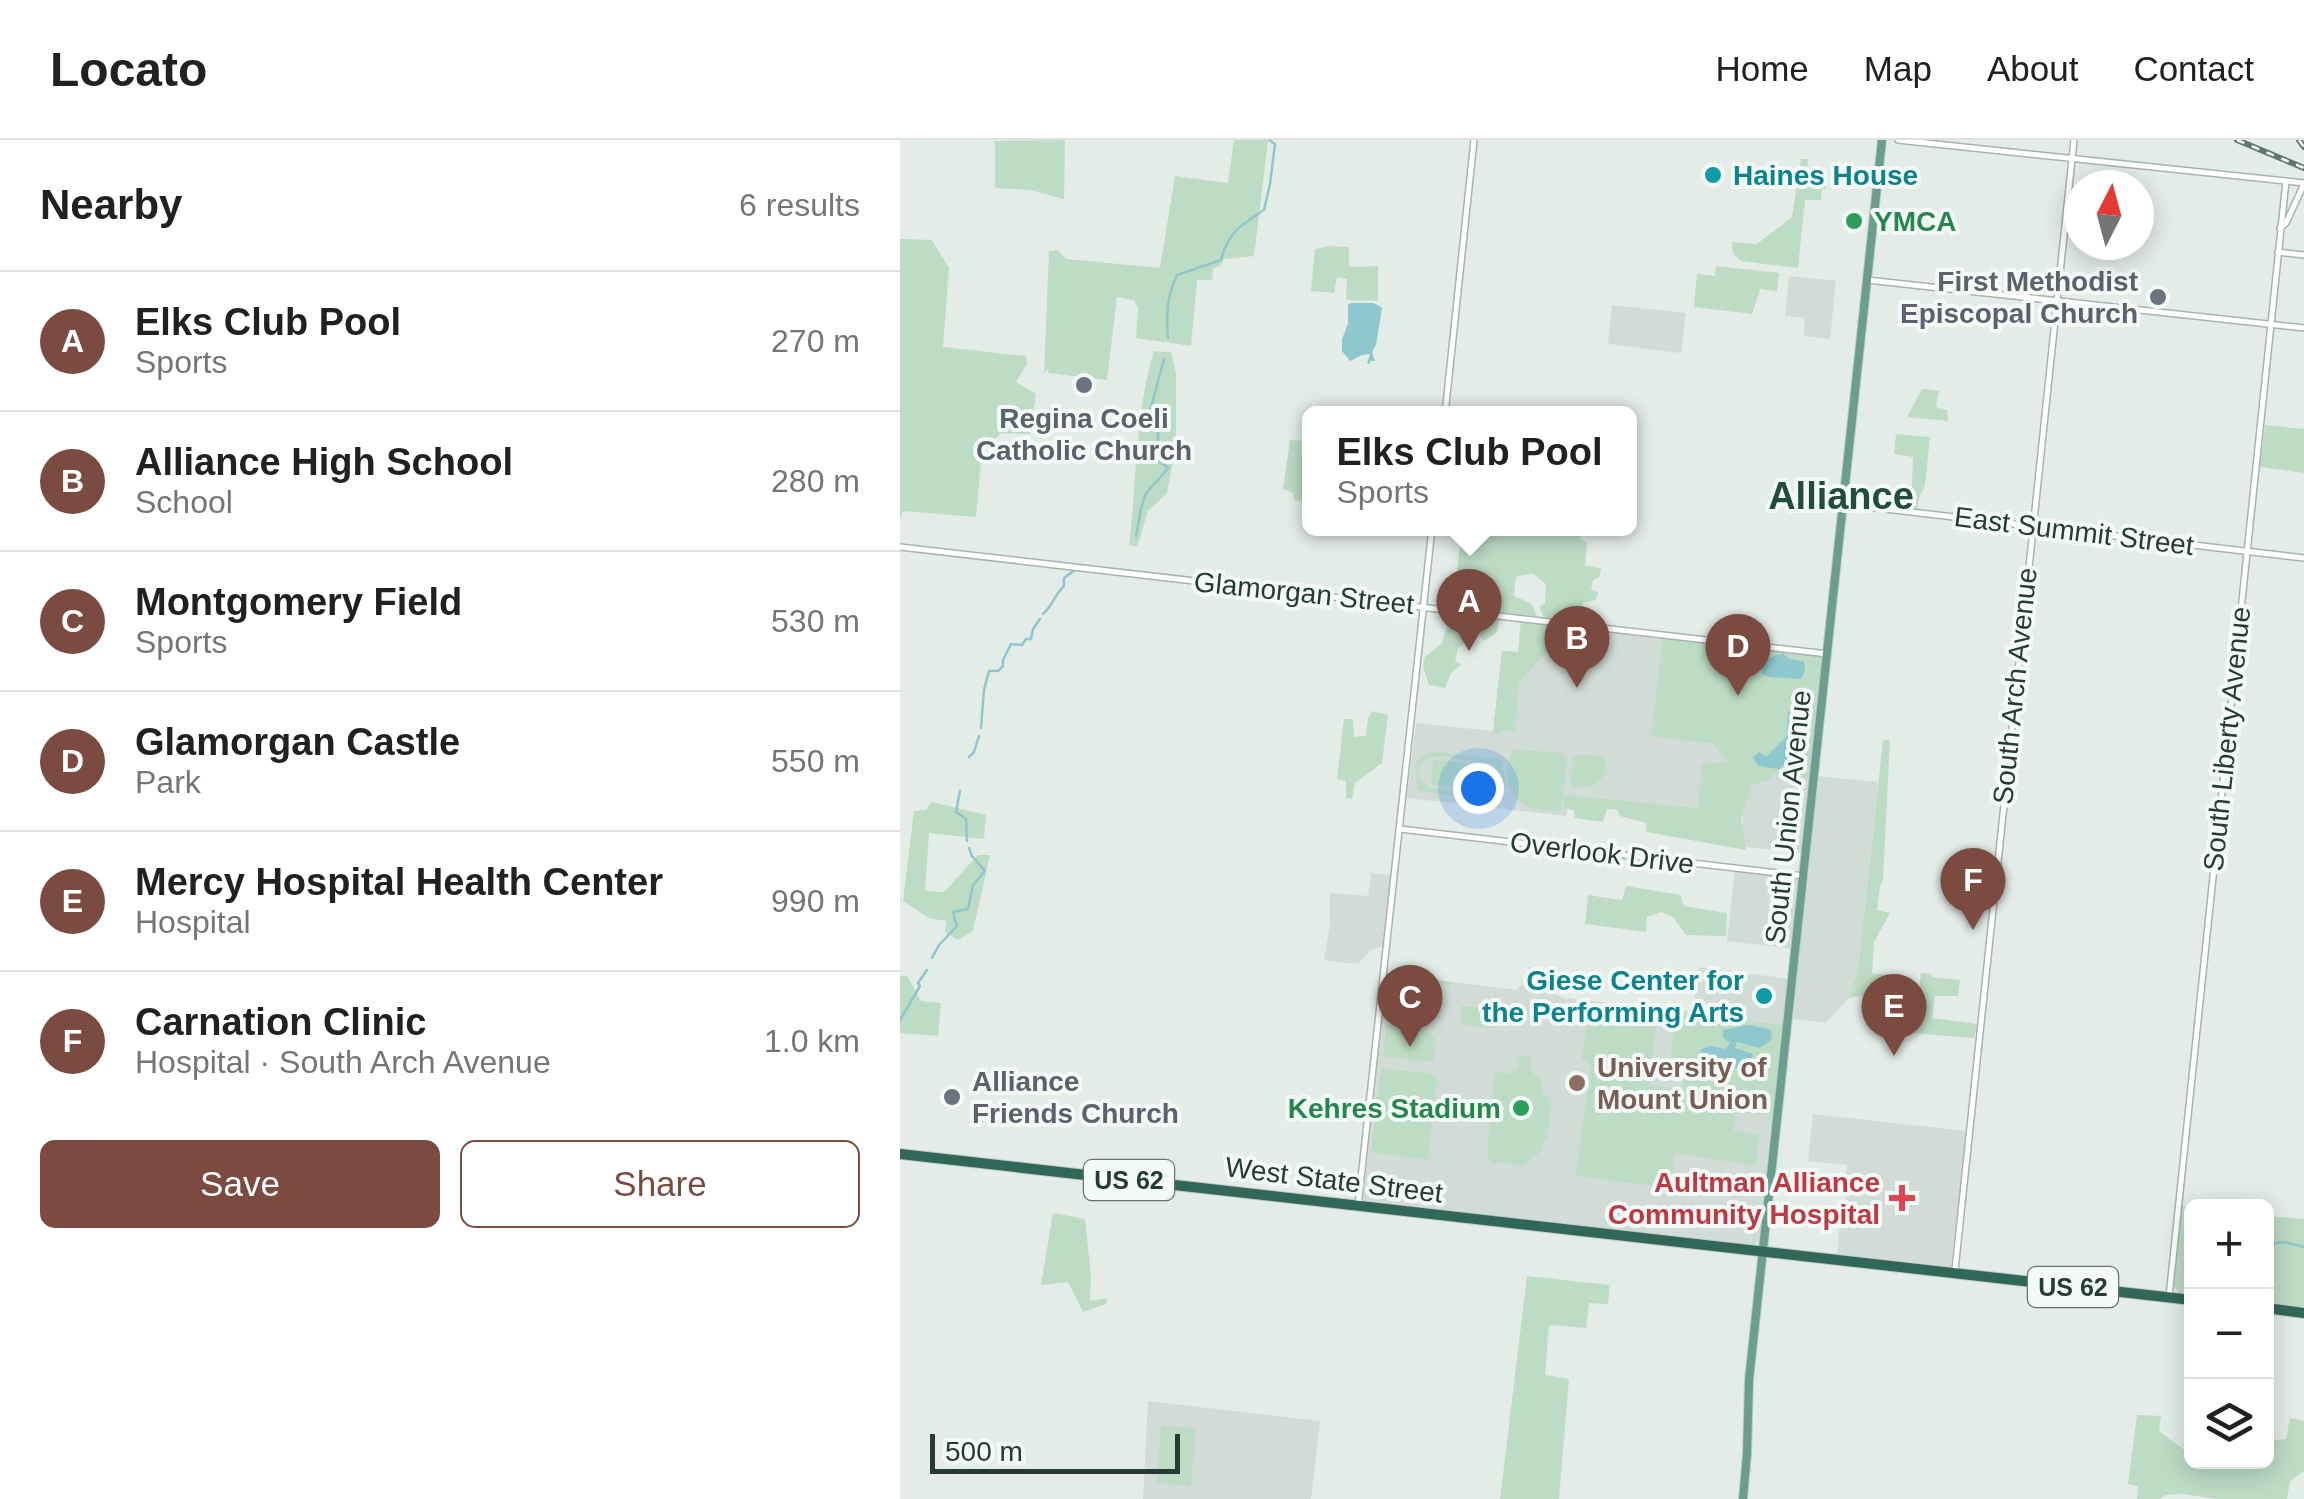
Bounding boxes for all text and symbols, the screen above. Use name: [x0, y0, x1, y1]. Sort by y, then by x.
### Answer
text: Locato: [50, 43, 207, 96]
text: Home: [1715, 49, 1809, 88]
text: Map: [1864, 49, 1932, 88]
text: About: [1987, 49, 2078, 88]
text: Contact: [2133, 49, 2254, 88]
place label: Haines House: [1733, 160, 1918, 191]
marker: Haines House: [1702, 164, 1724, 186]
north arrow: [2064, 170, 2154, 260]
text: Nearby: [40, 181, 182, 228]
text: 6 results: [739, 187, 860, 223]
place label: YMCA: [1874, 206, 1956, 237]
marker: YMCA: [1843, 210, 1865, 232]
place label: First Methodist Episcopal Church: [1900, 266, 2138, 329]
marker: First Methodist Episcopal Church: [2147, 286, 2169, 308]
text: Elks Club Pool: [135, 301, 401, 343]
text: A: [61, 323, 84, 359]
text: 270 m: [771, 323, 860, 359]
text: Sports: [135, 344, 227, 380]
marker: Regina Coeli Catholic Church: [1073, 374, 1095, 396]
place label: Regina Coeli Catholic Church: [976, 403, 1192, 466]
popup: [1302, 406, 1637, 536]
text: Elks Club Pool: [1336, 431, 1603, 473]
text: Alliance High School: [135, 441, 513, 483]
text: B: [61, 463, 84, 499]
text: 280 m: [771, 463, 860, 499]
text: Sports: [1336, 474, 1429, 510]
district label: Alliance: [1768, 475, 1914, 517]
text: School: [135, 484, 233, 520]
street label: East Summit Street: [1952, 501, 2196, 561]
street label: Glamorgan Street: [1192, 566, 1416, 620]
street label: South Arch Avenue: [1987, 566, 2043, 806]
pin: A: [1436, 568, 1502, 651]
text: Montgomery Field: [135, 581, 462, 623]
text: C: [61, 603, 84, 639]
text: 530 m: [771, 603, 860, 639]
street label: South Liberty Avenue: [2198, 605, 2256, 873]
pin: B: [1544, 606, 1610, 688]
pin: D: [1706, 614, 1770, 696]
text: Sports: [135, 624, 227, 660]
street label: South Union Avenue: [1759, 689, 1817, 945]
text: Glamorgan Castle: [135, 721, 460, 763]
text: D: [61, 743, 84, 779]
text: 550 m: [771, 743, 860, 779]
your location: [1453, 763, 1504, 814]
text: Park: [135, 764, 201, 800]
street label: Overlook Drive: [1508, 826, 1696, 880]
pin: F: [1940, 848, 2006, 930]
text: Mercy Hospital Health Center: [135, 861, 663, 903]
text: E: [62, 883, 83, 919]
text: 990 m: [771, 883, 860, 919]
text: Hospital: [135, 904, 251, 940]
pin: C: [1378, 964, 1442, 1047]
place label: Giese Center for the Performing Arts: [1482, 965, 1744, 1028]
pin: E: [1862, 974, 1926, 1056]
marker: Giese Center for the Performing Arts: [1753, 985, 1775, 1007]
text: Carnation Clinic: [135, 1001, 426, 1043]
text: F: [63, 1023, 82, 1059]
text: 1.0 km: [764, 1023, 860, 1059]
text: Hospital · South Arch Avenue: [135, 1044, 551, 1080]
place label: University of Mount Union: [1597, 1052, 1768, 1115]
place label: Alliance Friends Church: [972, 1066, 1179, 1129]
marker: University of Mount Union: [1566, 1072, 1588, 1094]
marker: Alliance Friends Church: [941, 1086, 963, 1108]
place label: Kehres Stadium: [1288, 1093, 1501, 1124]
marker: Kehres Stadium: [1510, 1097, 1532, 1119]
button: Save: [40, 1140, 440, 1228]
button: Share: [460, 1140, 860, 1228]
street label: West State Street: [1223, 1151, 1445, 1209]
road number: US 62: [1084, 1160, 1174, 1200]
place label: Aultman Alliance Community Hospital: [1608, 1167, 1880, 1230]
marker: Aultman Alliance Community Hospital: [1889, 1185, 1915, 1211]
map controls: [2184, 1199, 2274, 1469]
button: +: [2184, 1199, 2274, 1289]
road number: US 62: [2028, 1267, 2118, 1307]
button: −: [2184, 1289, 2274, 1379]
button: layers: [2184, 1379, 2274, 1469]
scale bar: [930, 1429, 1180, 1474]
text: 500 m: [945, 1436, 1023, 1467]

